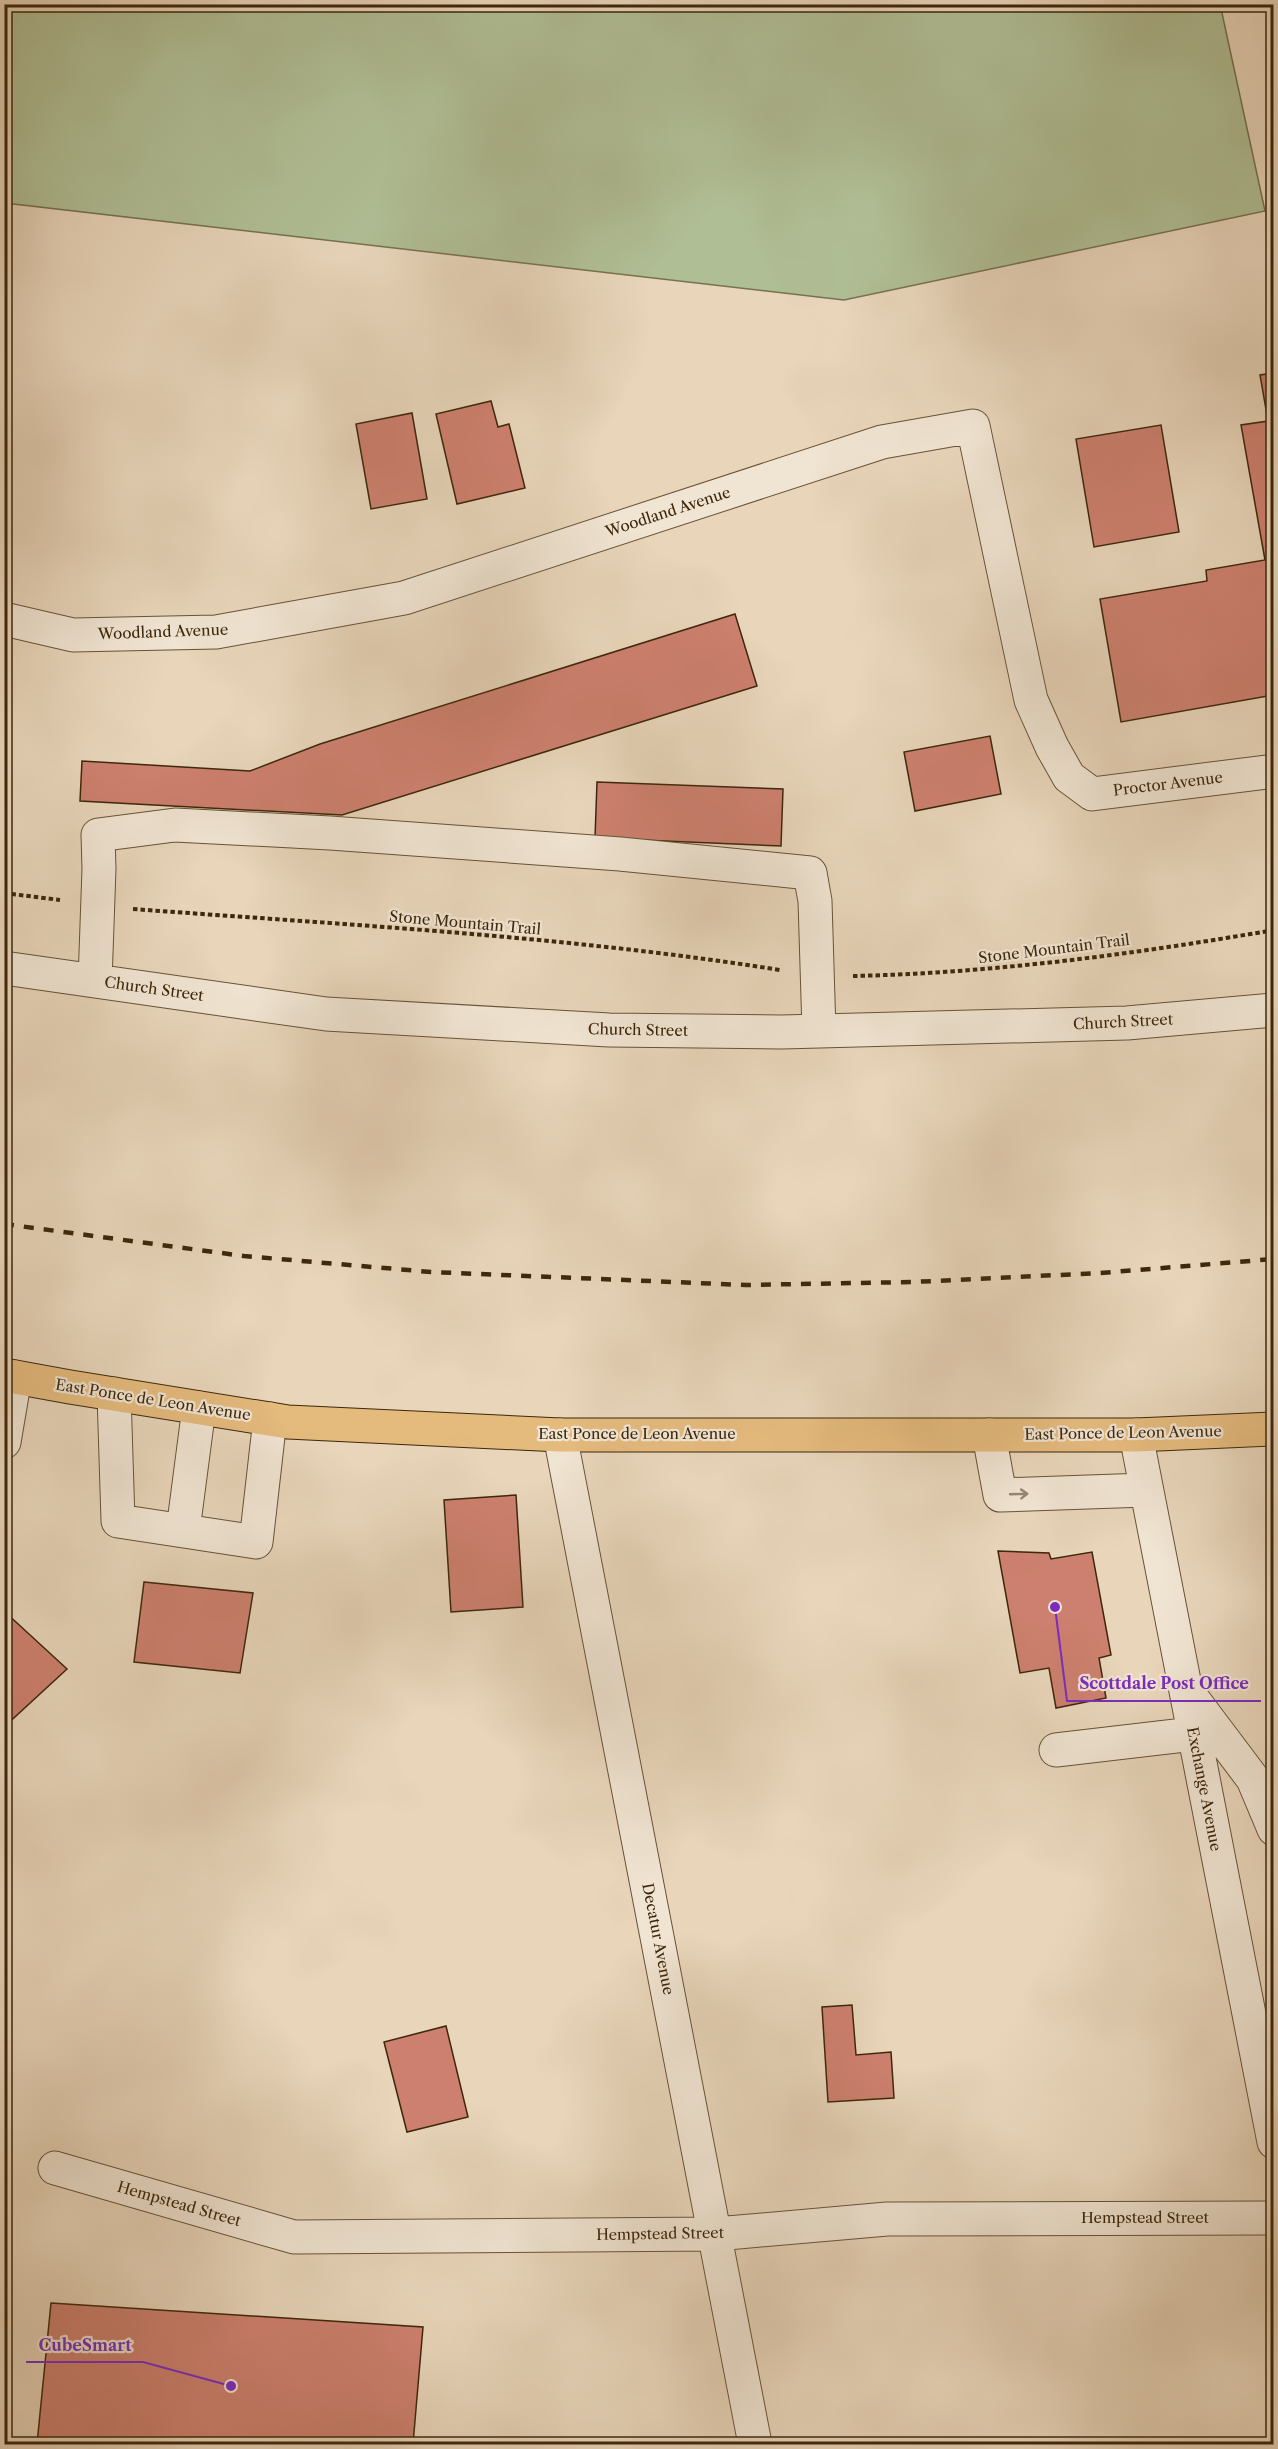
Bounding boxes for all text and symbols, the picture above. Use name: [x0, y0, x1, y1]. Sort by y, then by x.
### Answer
street label: Woodland Avenue: [602, 482, 733, 541]
street label: Woodland Avenue: [97, 620, 228, 643]
street label: Proctor Avenue: [1112, 767, 1224, 800]
street label: Stone Mountain Trail: [388, 906, 542, 939]
street label: Stone Mountain Trail: [977, 930, 1131, 967]
street label: Church Street: [103, 972, 206, 1005]
street label: Church Street: [1072, 1009, 1174, 1034]
street label: Church Street: [588, 1019, 689, 1040]
street label: East Ponce de Leon Avenue: [54, 1375, 252, 1424]
street label: East Ponce de Leon Avenue: [1024, 1421, 1222, 1444]
street label: East Ponce de Leon Avenue: [538, 1424, 736, 1443]
one-way arrow: [1009, 1489, 1028, 1500]
callout: Scottdale Post Office: [1067, 1667, 1261, 1701]
text: Scottdale Post Office: [1079, 1673, 1249, 1693]
street label: Exchange Avenue: [1183, 1725, 1226, 1853]
street label: Decatur Avenue: [638, 1881, 679, 1996]
street label: Hempstead Street: [115, 2177, 244, 2230]
street label: Hempstead Street: [1081, 2208, 1210, 2227]
street label: Hempstead Street: [596, 2223, 725, 2244]
callout: CubeSmart: [26, 2328, 143, 2362]
text: CubeSmart: [38, 2335, 132, 2355]

